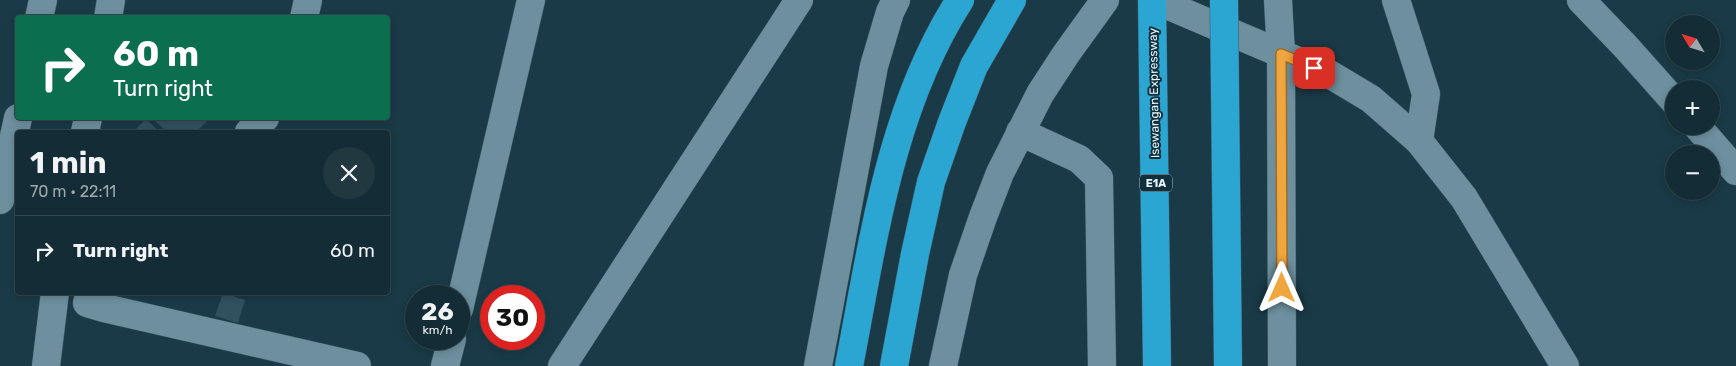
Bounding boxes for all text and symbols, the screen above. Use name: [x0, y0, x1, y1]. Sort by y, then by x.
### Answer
north arrow: [1665, 15, 1720, 70]
map controls: [1665, 15, 1720, 200]
street label: Isewangan Expressway: [1146, 28, 1162, 158]
text: 60 m: [113, 33, 199, 75]
icon: right: [30, 35, 95, 100]
pin: [1293, 47, 1335, 89]
icon: arrive: [1300, 54, 1328, 82]
text: Turn right: [113, 75, 213, 102]
button: +: [1665, 80, 1720, 135]
text: 1 min: [30, 145, 107, 181]
button: −: [1665, 145, 1720, 200]
button: close: [323, 147, 375, 199]
road number: E1A: [1140, 174, 1172, 192]
text: 70 m · 22:11: [30, 182, 116, 201]
icon: right: [30, 237, 58, 265]
text: Turn right: [73, 239, 168, 262]
text: 60 m: [330, 239, 375, 262]
position arrow: [1255, 261, 1307, 313]
speed limit sign: 30: [480, 285, 545, 350]
text: 26: [421, 297, 454, 326]
text: km/h: [423, 323, 452, 337]

